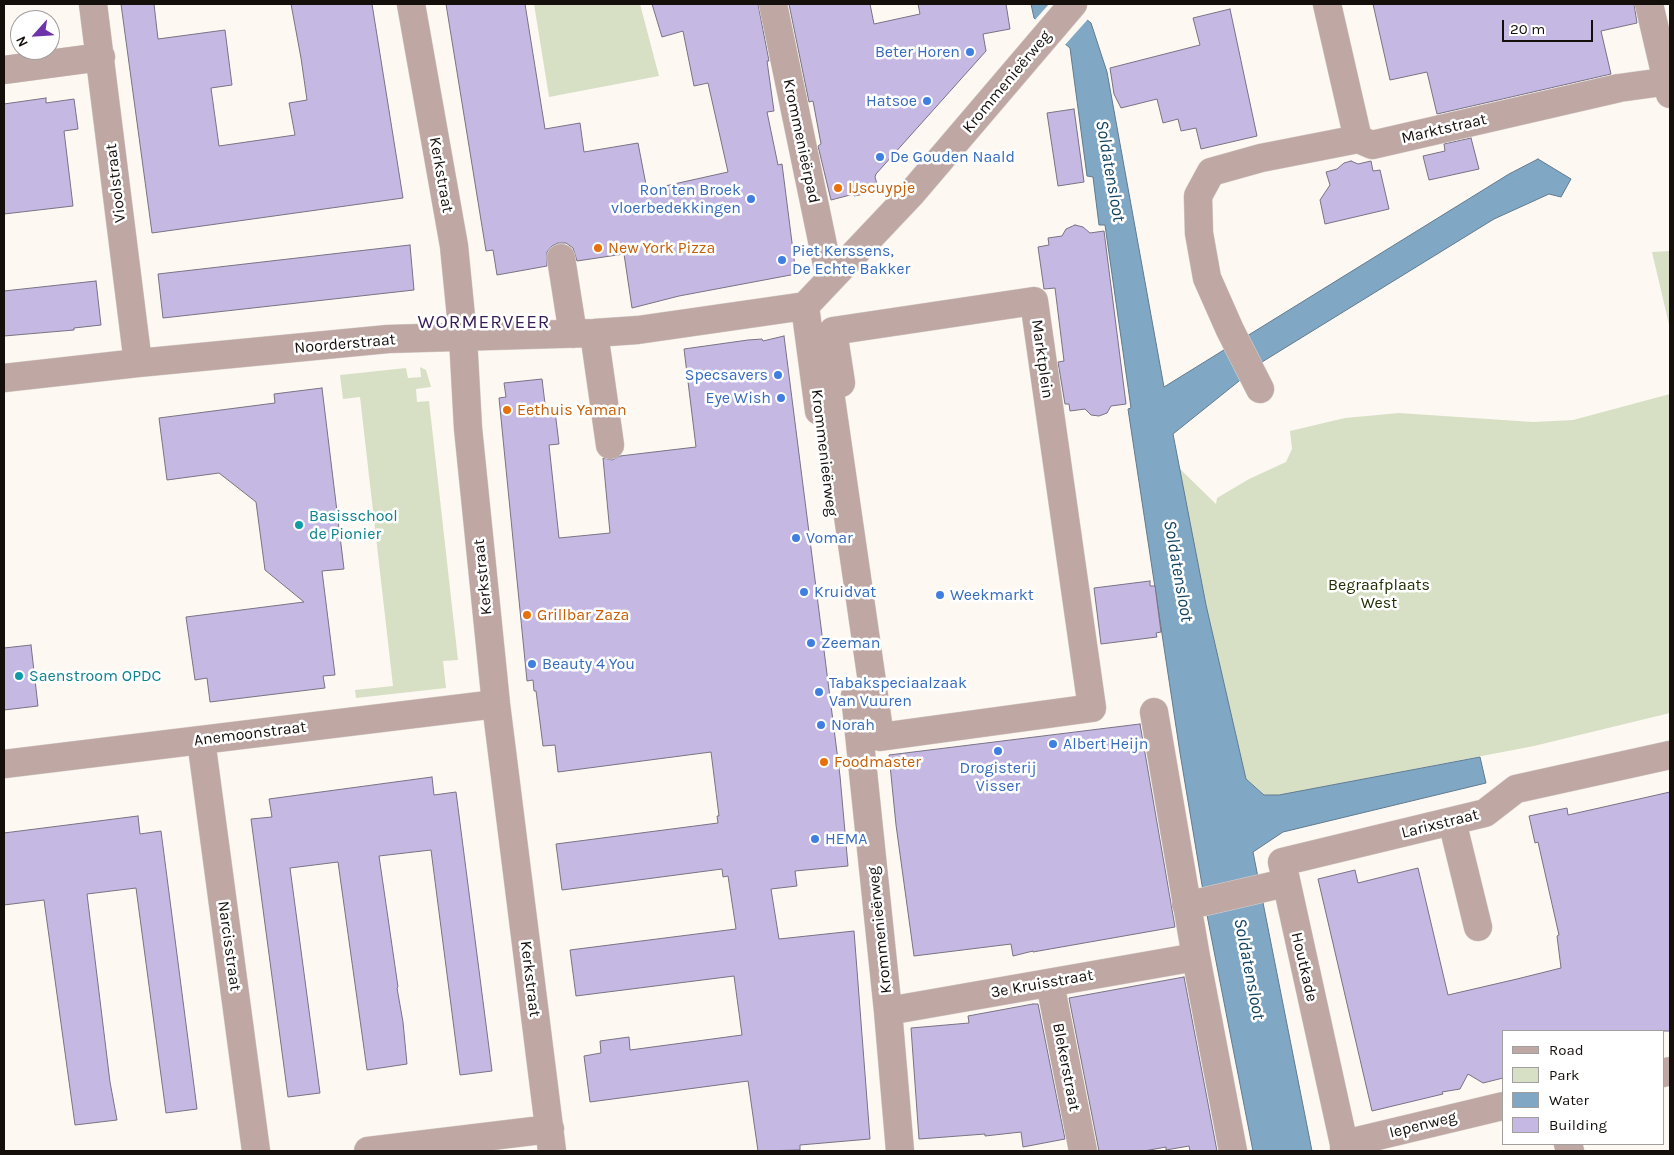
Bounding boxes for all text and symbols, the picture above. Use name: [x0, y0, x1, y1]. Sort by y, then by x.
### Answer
north arrow: [10, 10, 60, 60]
scale bar: [1504, 10, 1595, 42]
text: 20 m: [1510, 20, 1545, 38]
street label: Krommenieërweg: [959, 27, 1055, 137]
text: N: [12, 33, 32, 50]
place label: Beter Horen: [875, 42, 960, 62]
marker: Beter Horen: [964, 46, 976, 58]
street label: Krommenieërpad: [778, 77, 824, 205]
place label: Hatsoe: [866, 91, 917, 111]
marker: Hatsoe: [921, 95, 933, 107]
street label: Marktstraat: [1399, 110, 1489, 148]
water label: Soldatensloot: [1090, 118, 1130, 224]
street label: Kerkstraat: [425, 136, 457, 214]
street label: Vioolstraat: [102, 142, 130, 224]
place label: De Gouden Naald: [890, 147, 1015, 167]
marker: De Gouden Naald: [874, 151, 886, 163]
place label: IJscuypje: [848, 178, 915, 198]
place label: Ron ten Broek vloerbedekkingen: [611, 180, 741, 218]
marker: IJscuypje: [832, 182, 844, 194]
marker: Ron ten Broek vloerbedekkingen: [745, 193, 757, 205]
place label: New York Pizza: [608, 238, 715, 258]
place label: Piet Kerssens, De Echte Bakker: [792, 241, 910, 279]
marker: New York Pizza: [592, 242, 604, 254]
marker: Piet Kerssens, De Echte Bakker: [776, 254, 788, 266]
district label: WORMERVEER: [416, 312, 552, 334]
street label: Marktplein: [1027, 318, 1057, 400]
street label: Noorderstraat: [294, 330, 396, 358]
place label: Specsavers: [685, 365, 768, 385]
marker: Specsavers: [772, 369, 784, 381]
place label: Eye Wish: [705, 388, 771, 408]
street label: Krommenieërweg: [807, 388, 841, 518]
marker: Eye Wish: [775, 392, 787, 404]
place label: Eethuis Yaman: [517, 400, 627, 420]
marker: Eethuis Yaman: [501, 404, 513, 416]
place label: Basisschool de Pionier: [309, 506, 398, 544]
water label: Soldatensloot: [1158, 518, 1198, 624]
marker: Basisschool de Pionier: [293, 519, 305, 531]
place label: Vomar: [806, 528, 853, 548]
marker: Vomar: [790, 532, 802, 544]
street label: Kerkstraat: [469, 538, 497, 616]
park label: Begraafplaats West: [1328, 575, 1430, 613]
place label: Kruidvat: [814, 582, 876, 602]
place label: Weekmarkt: [950, 585, 1034, 605]
marker: Kruidvat: [798, 586, 810, 598]
marker: Weekmarkt: [934, 589, 946, 601]
place label: Grillbar Zaza: [537, 605, 629, 625]
marker: Grillbar Zaza: [521, 609, 533, 621]
place label: Zeeman: [821, 633, 880, 653]
marker: Zeeman: [805, 637, 817, 649]
place label: Beauty 4 You: [542, 654, 635, 674]
marker: Beauty 4 You: [526, 658, 538, 670]
place label: Saenstroom OPDC: [29, 666, 161, 686]
marker: Saenstroom OPDC: [13, 670, 25, 682]
place label: Tabakspeciaalzaak Van Vuuren: [829, 673, 967, 711]
marker: Tabakspeciaalzaak Van Vuuren: [813, 686, 825, 698]
place label: Norah: [831, 715, 875, 735]
street label: Anemoonstraat: [193, 718, 307, 750]
marker: Norah: [815, 719, 827, 731]
place label: Albert Heijn: [1063, 734, 1148, 754]
marker: Albert Heijn: [1047, 738, 1059, 750]
marker: Drogisterij Visser: [992, 745, 1004, 757]
place label: Foodmaster: [834, 752, 921, 772]
marker: Foodmaster: [818, 756, 830, 768]
place label: Drogisterij Visser: [959, 758, 1037, 796]
street label: Larixstraat: [1399, 805, 1481, 843]
place label: HEMA: [825, 829, 867, 849]
marker: HEMA: [809, 833, 821, 845]
street label: Krommenieërweg: [864, 865, 896, 995]
street label: Narcisstraat: [213, 900, 245, 992]
water label: Soldatensloot: [1229, 916, 1269, 1022]
street label: Houtkade: [1287, 930, 1321, 1004]
street label: Kerkstraat: [516, 940, 544, 1018]
street label: 3e Kruisstraat: [989, 966, 1095, 1002]
street label: Blekerstraat: [1048, 1021, 1084, 1113]
legend: [1502, 1030, 1664, 1145]
text: Road: [1549, 1041, 1584, 1059]
text: Park: [1549, 1066, 1579, 1084]
text: Water: [1549, 1091, 1589, 1109]
street label: Iepenweg: [1387, 1107, 1459, 1143]
text: Building: [1549, 1116, 1607, 1134]

